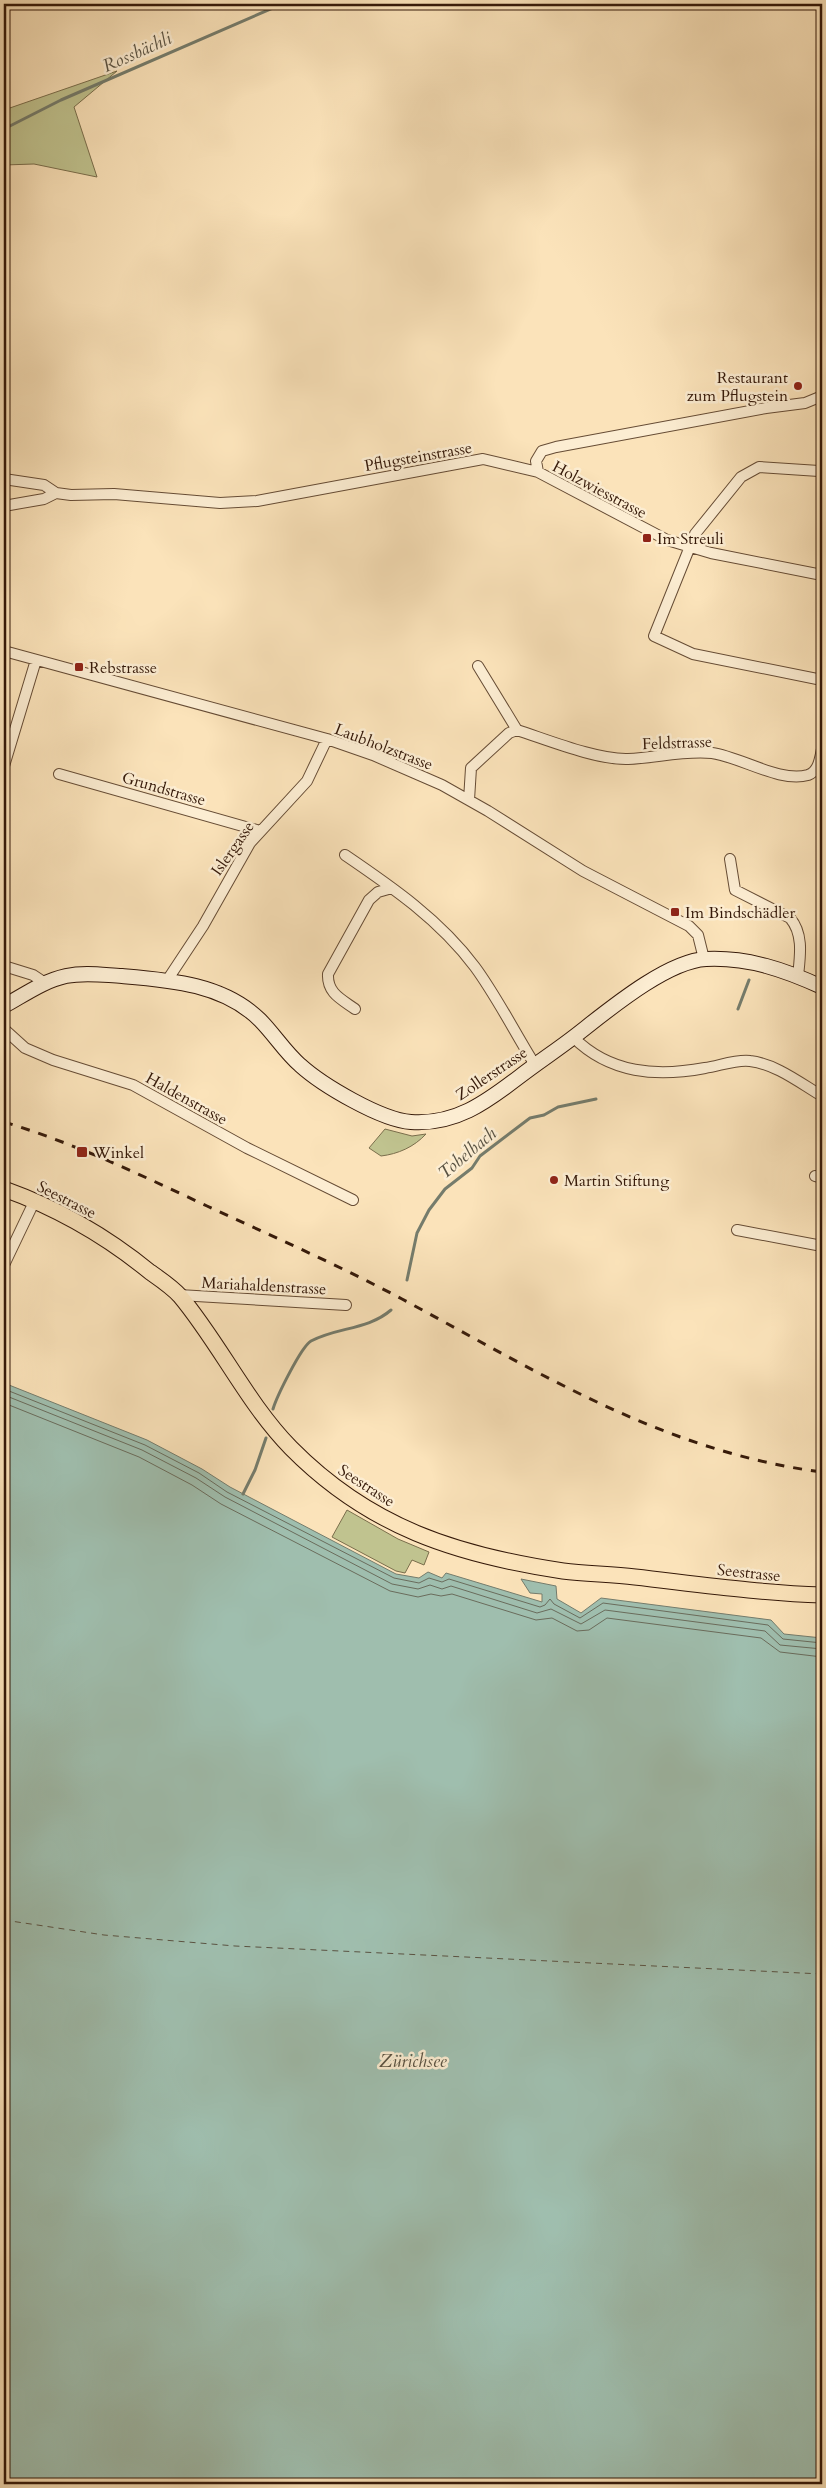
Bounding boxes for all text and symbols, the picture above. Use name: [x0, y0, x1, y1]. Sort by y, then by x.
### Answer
water label: Rossbächli: [99, 26, 177, 79]
place label: Restaurant zum Pflugstein: [687, 367, 788, 407]
marker: Restaurant zum Pflugstein: [792, 380, 804, 392]
street label: Pflugsteinstrasse: [363, 437, 474, 477]
street label: Holzwiesstrasse: [548, 456, 651, 524]
place label: Im Streuli: [657, 528, 724, 550]
marker: Im Streuli: [641, 532, 653, 544]
place label: Rebstrasse: [89, 657, 157, 679]
marker: Rebstrasse: [73, 661, 85, 673]
street label: Laubholzstrasse: [331, 718, 436, 776]
street label: Feldstrasse: [642, 731, 712, 755]
street label: Grundstrasse: [119, 767, 208, 811]
street label: Islergasse: [206, 817, 260, 880]
place label: Im Bindschädler: [685, 902, 796, 924]
marker: Im Bindschädler: [669, 906, 681, 918]
street label: Zollerstrasse: [451, 1042, 532, 1106]
street label: Haldenstrasse: [142, 1067, 231, 1130]
water label: Tobelbach: [433, 1121, 502, 1185]
place label: Winkel: [92, 1142, 144, 1164]
marker: Winkel: [75, 1145, 89, 1159]
place label: Martin Stiftung: [564, 1170, 669, 1192]
marker: Martin Stiftung: [548, 1174, 560, 1186]
street label: Seestrasse: [33, 1176, 100, 1224]
street label: Mariahaldenstrasse: [201, 1272, 327, 1300]
street label: Seestrasse: [334, 1459, 399, 1512]
street label: Seestrasse: [716, 1559, 782, 1587]
water label: Zürichsee: [379, 2049, 448, 2074]

